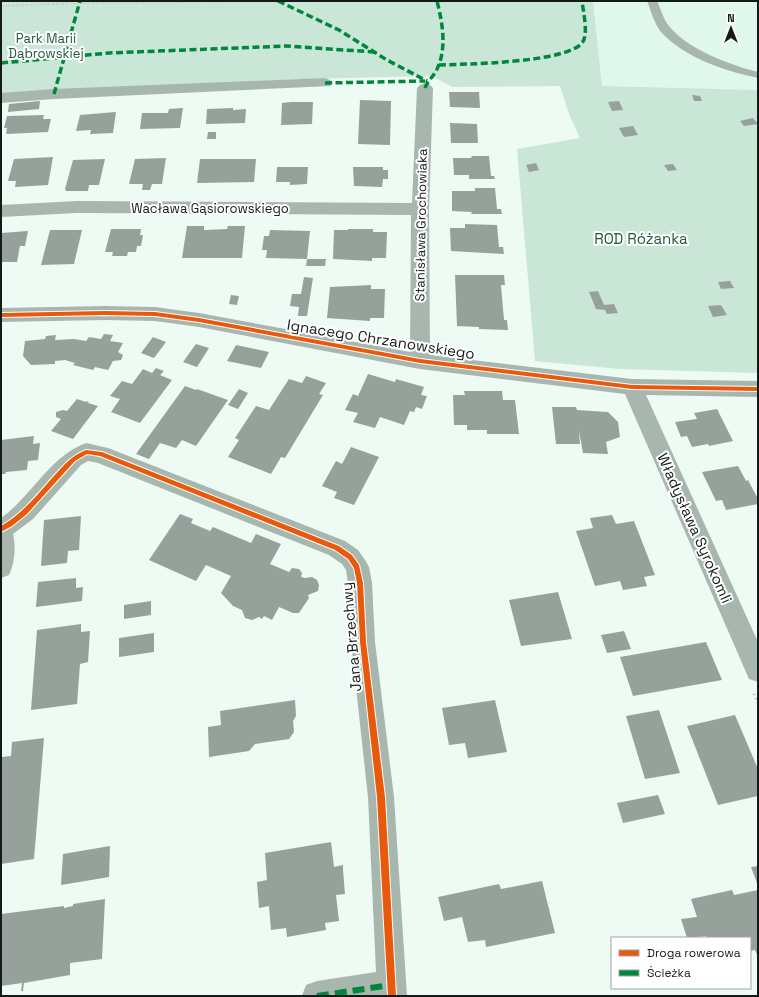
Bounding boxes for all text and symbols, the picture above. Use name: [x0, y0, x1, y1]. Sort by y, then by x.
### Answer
north arrow: [711, 8, 751, 48]
text: N: [727, 11, 735, 25]
park label: Park Marii Dąbrowskiej: [8, 30, 84, 62]
street label: Stanisława Grochowiaka: [411, 148, 431, 302]
street label: Wacława Gąsiorowskiego: [131, 200, 289, 217]
park label: ROD Różanka: [594, 229, 688, 248]
street label: Ignacego Chrzanowskiego: [286, 315, 476, 363]
street label: Władysława Syrokomli: [653, 450, 737, 606]
street label: Jana Brzechwy: [337, 581, 365, 693]
legend: [611, 937, 751, 989]
text: Droga rowerowa: [647, 945, 741, 961]
text: Ścieżka: [647, 965, 691, 981]

